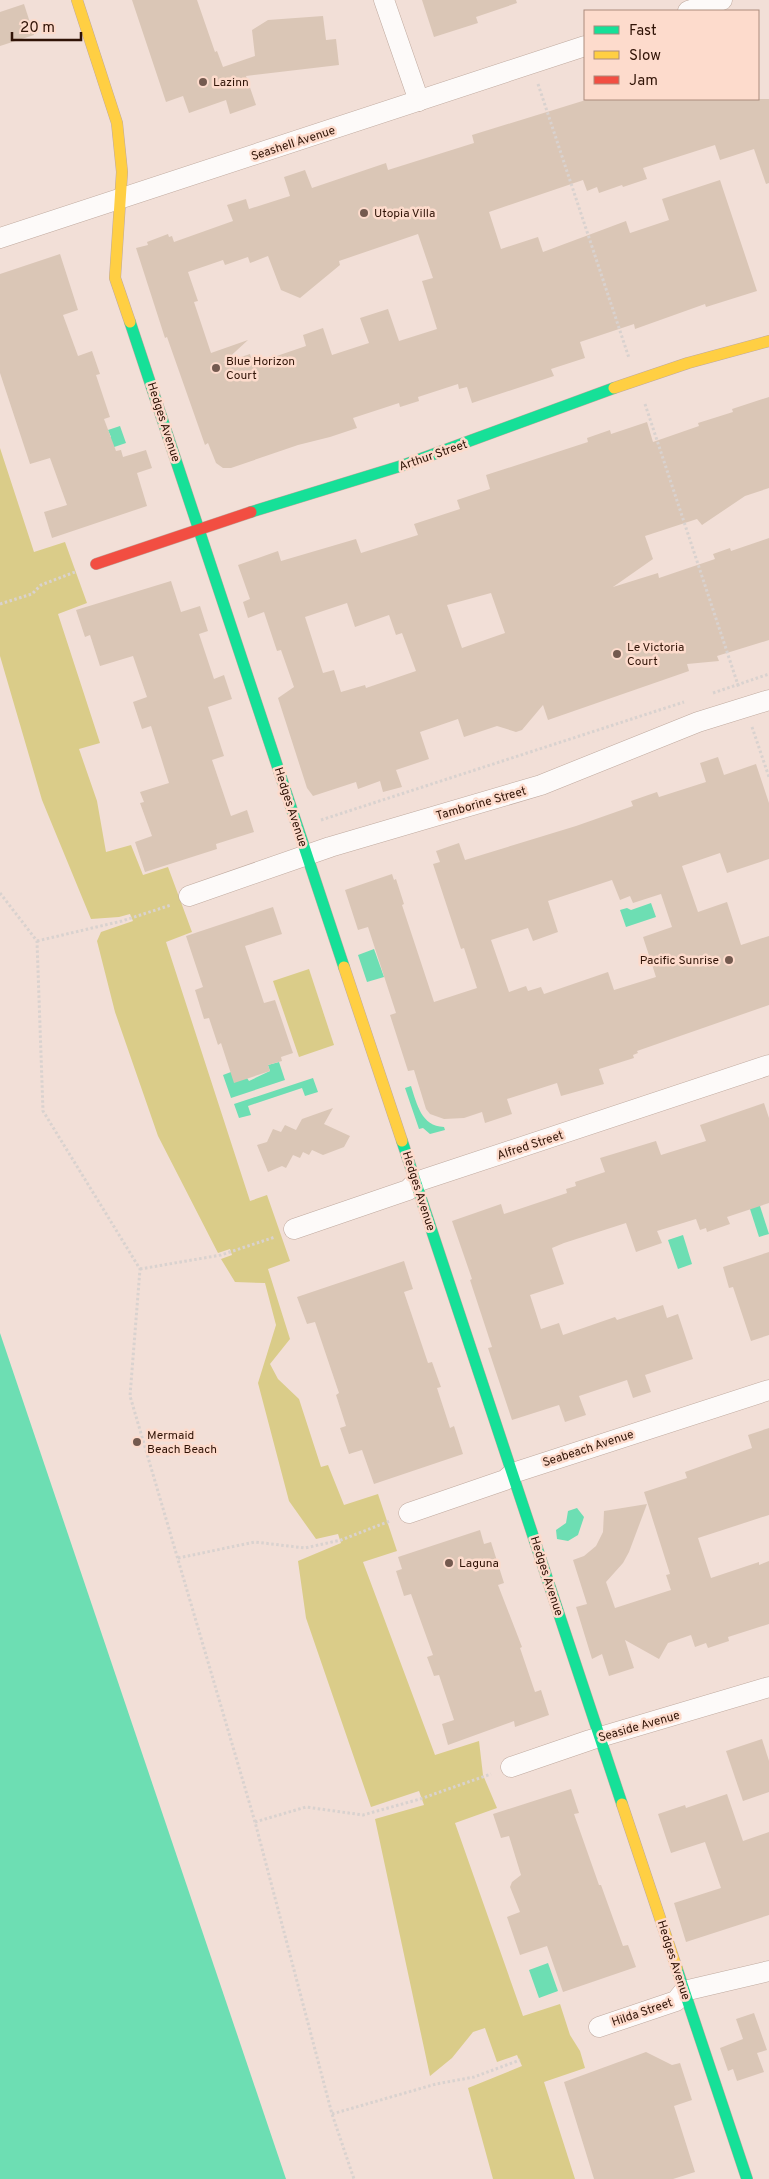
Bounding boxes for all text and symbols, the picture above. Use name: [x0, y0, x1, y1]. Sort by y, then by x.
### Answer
scale bar: [12, 10, 81, 42]
legend: [584, 10, 759, 100]
text: 20 m: [20, 19, 55, 38]
text: Fast: [629, 22, 657, 41]
text: Slow: [629, 47, 661, 66]
text: Jam: [629, 72, 658, 91]
place label: Lazinn: [213, 75, 249, 91]
marker: Lazinn: [197, 76, 209, 88]
street label: Seashell Avenue: [249, 123, 337, 165]
place label: Utopia Villa: [374, 206, 435, 222]
marker: Utopia Villa: [358, 207, 370, 219]
place label: Blue Horizon Court: [226, 354, 295, 384]
marker: Blue Horizon Court: [210, 362, 222, 374]
street label: Hedges Avenue: [143, 380, 183, 464]
street label: Arthur Street: [397, 437, 470, 475]
place label: Le Victoria Court: [627, 640, 684, 670]
marker: Le Victoria Court: [611, 648, 623, 660]
street label: Hedges Avenue: [270, 765, 310, 849]
street label: Tamborine Street: [434, 783, 528, 825]
place label: Pacific Sunrise: [640, 953, 719, 969]
marker: Pacific Sunrise: [723, 954, 735, 966]
street label: Alfred Street: [495, 1128, 566, 1164]
street label: Hedges Avenue: [398, 1149, 438, 1233]
street label: Seabeach Avenue: [541, 1427, 636, 1471]
place label: Mermaid Beach Beach: [147, 1428, 217, 1458]
marker: Mermaid Beach Beach: [131, 1436, 143, 1448]
street label: Hedges Avenue: [526, 1534, 566, 1618]
place label: Laguna: [459, 1556, 499, 1572]
marker: Laguna: [443, 1557, 455, 1569]
street label: Seaside Avenue: [597, 1708, 682, 1746]
street label: Hedges Avenue: [653, 1918, 693, 2002]
street label: Hilda Street: [610, 1995, 675, 2031]

